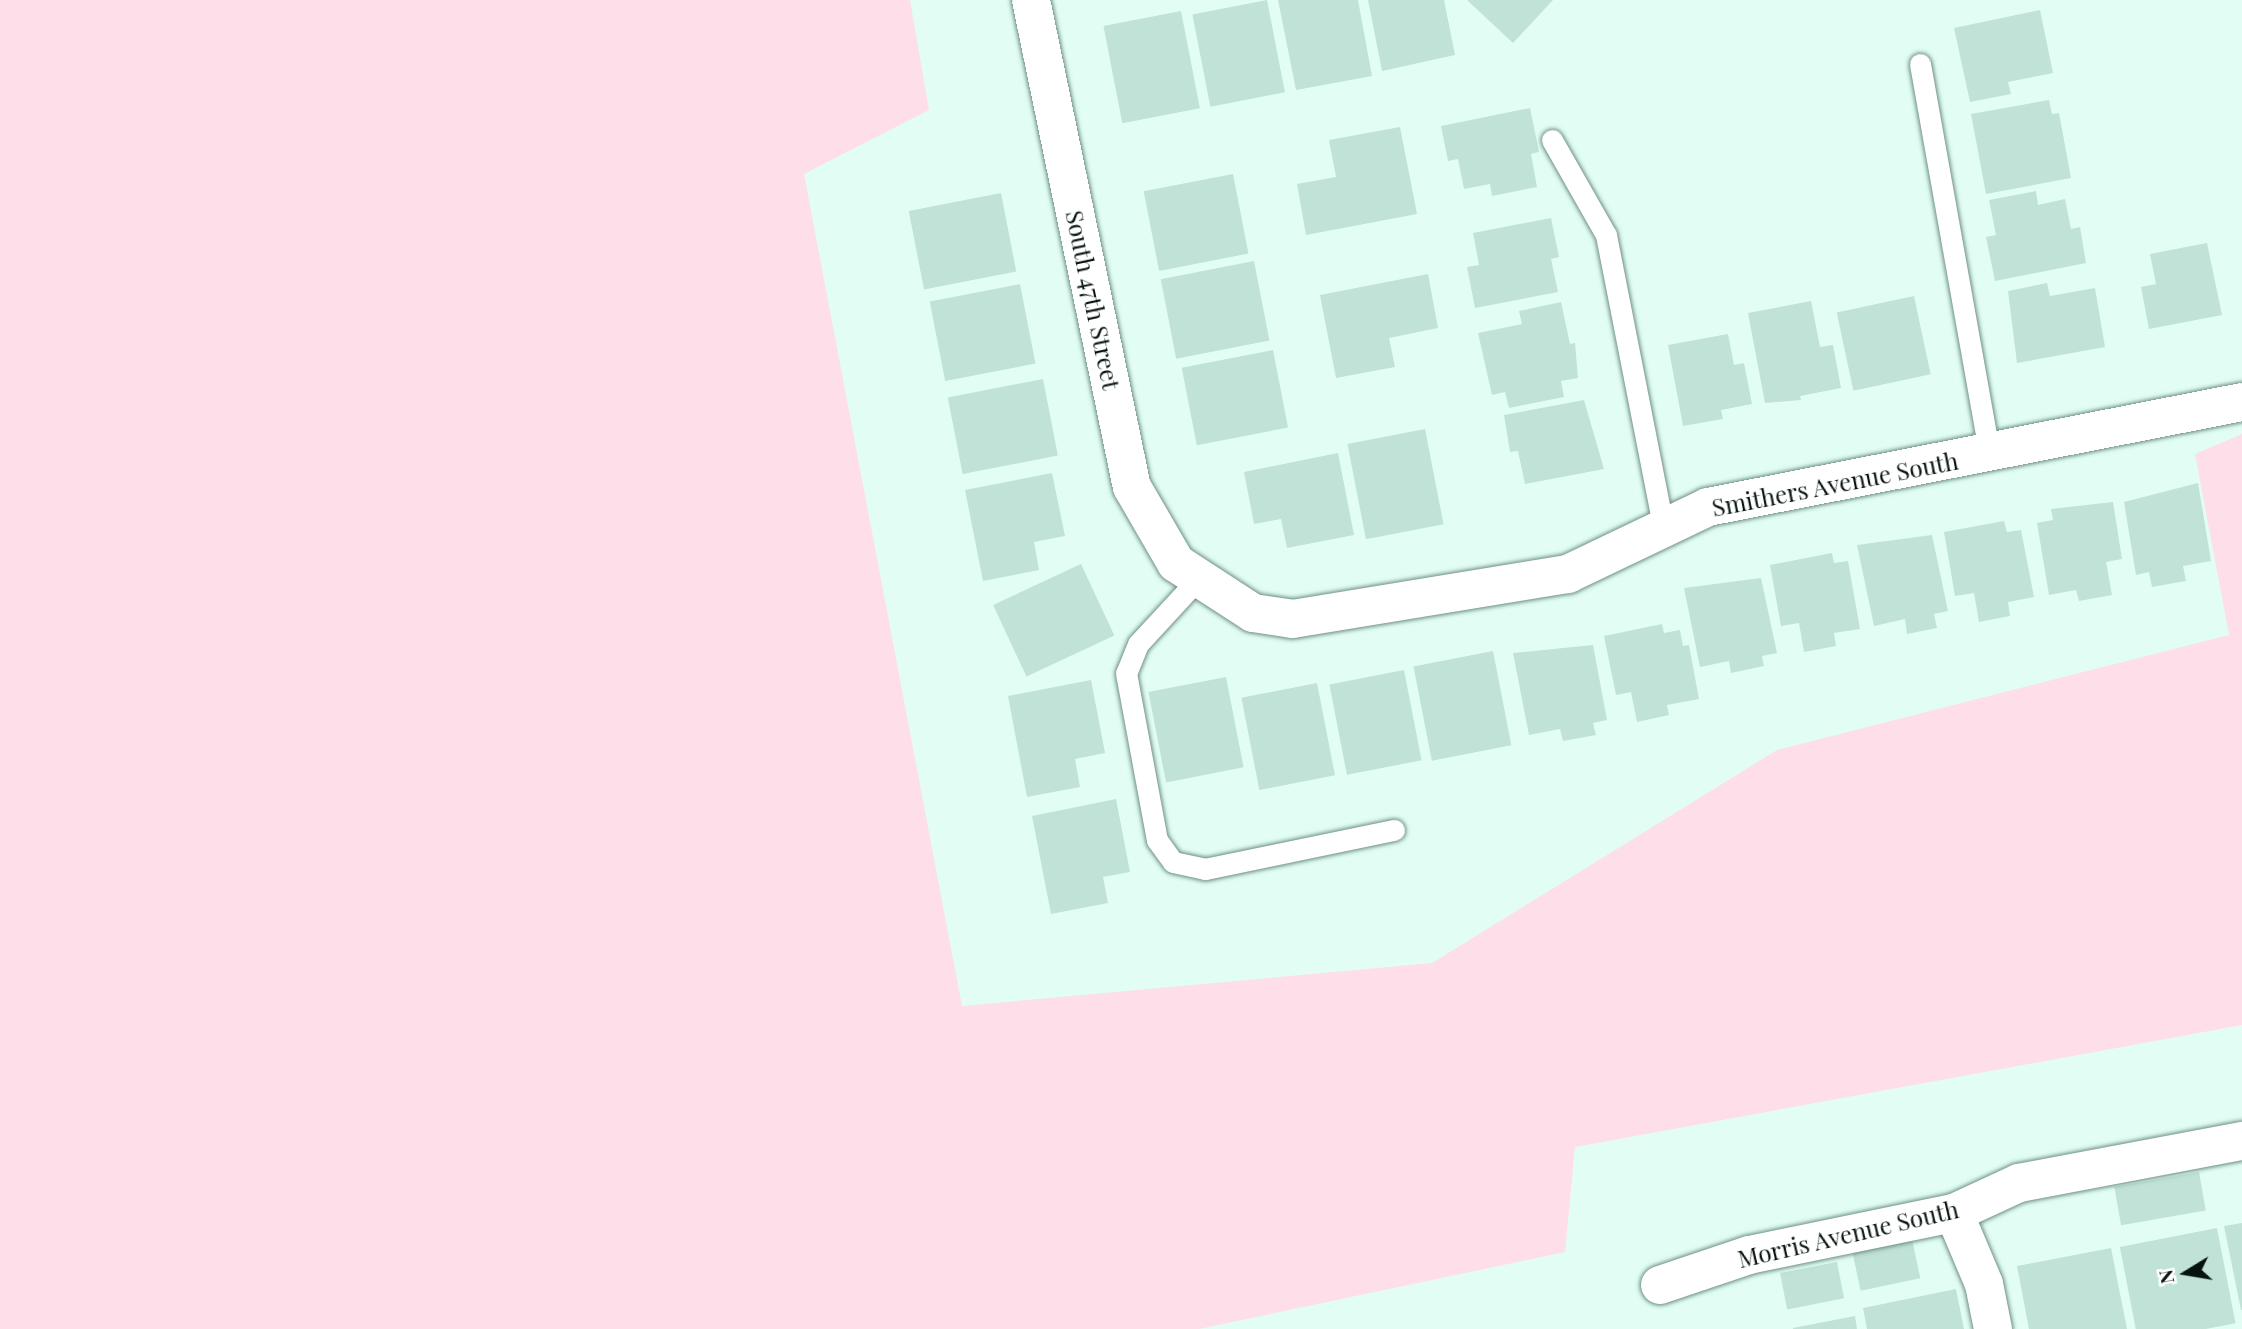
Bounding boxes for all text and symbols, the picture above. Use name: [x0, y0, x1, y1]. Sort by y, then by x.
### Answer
street label: South 47th Street: [1060, 208, 1126, 392]
street label: Smithers Avenue South: [1709, 446, 1961, 522]
street label: Morris Avenue South: [1734, 1194, 1962, 1274]
north arrow: [2151, 1238, 2221, 1308]
text: N: [2151, 1268, 2179, 1286]

